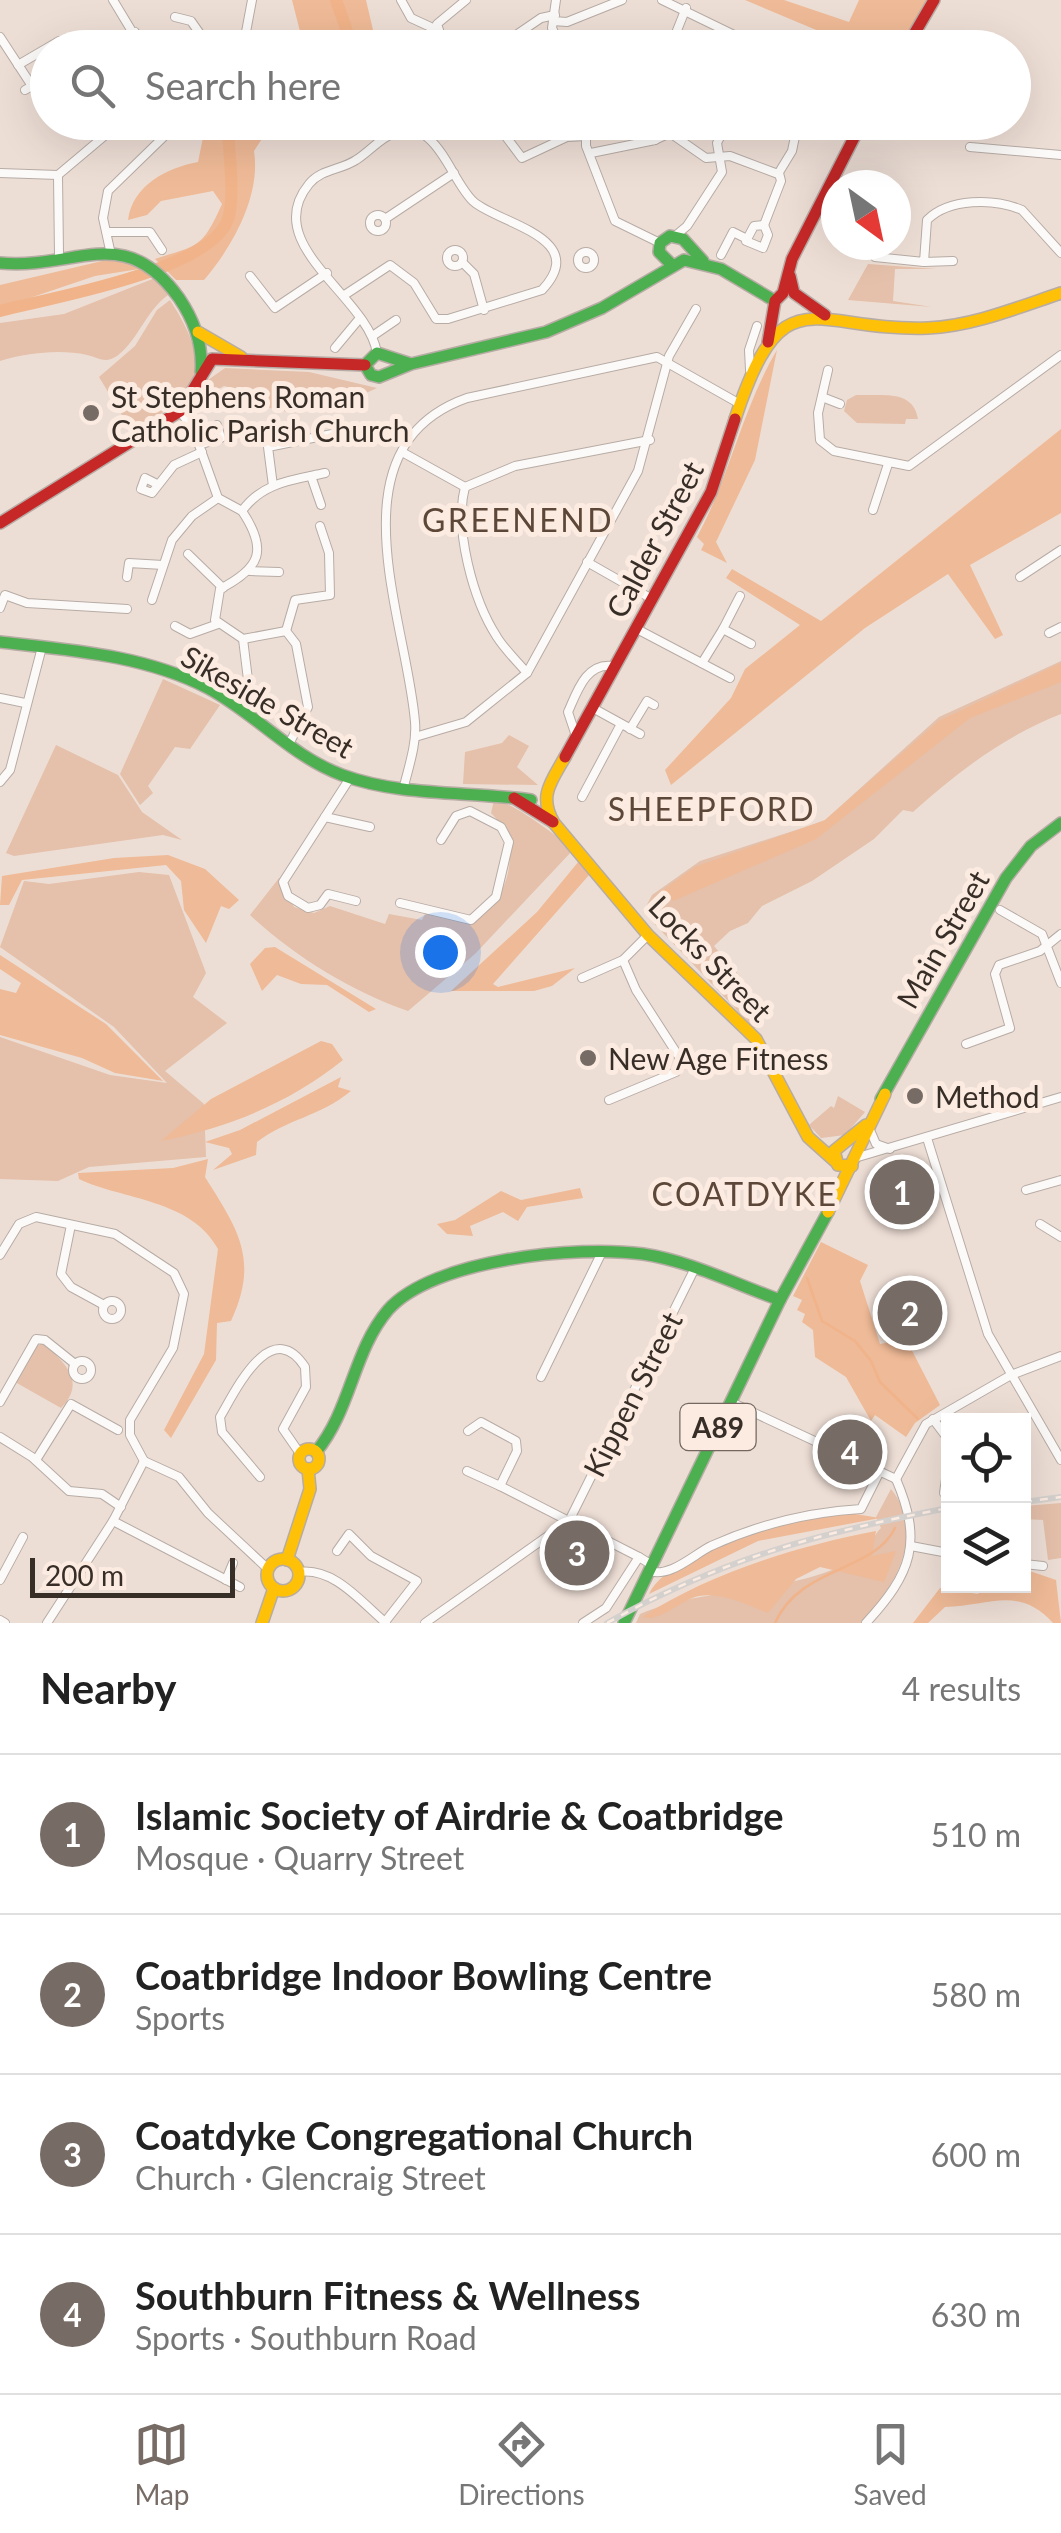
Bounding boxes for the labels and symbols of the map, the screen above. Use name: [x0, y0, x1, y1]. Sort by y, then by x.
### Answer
north arrow: [821, 170, 911, 260]
place label: St Stephens Roman Catholic Parish Church: [111, 378, 409, 448]
marker: St Stephens Roman Catholic Parish Church: [80, 402, 102, 424]
street label: Calder Street: [598, 455, 710, 623]
district label: GREENEND: [422, 500, 614, 539]
street label: Sikeside Street: [175, 637, 361, 765]
district label: SHEEPFORD: [608, 789, 816, 828]
street label: Main Street: [888, 864, 996, 1014]
street label: Locks Street: [642, 888, 780, 1028]
your location: [415, 927, 466, 978]
place label: New Age Fitness: [608, 1040, 828, 1076]
marker: New Age Fitness: [577, 1047, 599, 1069]
place label: Method: [935, 1078, 1039, 1114]
marker: Method: [904, 1085, 926, 1107]
pin: 1: [870, 1154, 934, 1230]
district label: COATDYKE: [652, 1174, 838, 1213]
pin: 2: [878, 1276, 942, 1350]
street label: Kippen Street: [575, 1305, 689, 1482]
road number: A89: [680, 1404, 756, 1450]
pin: 4: [818, 1414, 882, 1490]
pin: 3: [544, 1516, 610, 1590]
scale bar: [30, 1553, 235, 1598]

